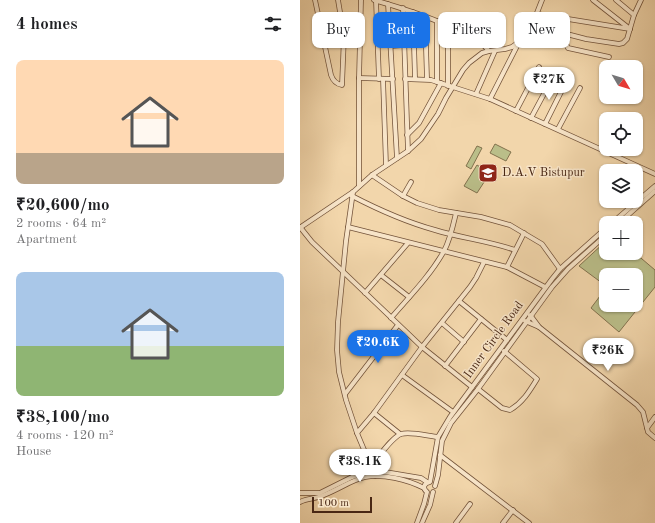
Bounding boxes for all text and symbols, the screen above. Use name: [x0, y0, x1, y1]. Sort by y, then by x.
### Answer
chip: Buy: [312, 12, 365, 48]
chip: Rent: [373, 12, 430, 48]
chip: Filters: [438, 12, 506, 48]
chip: New: [514, 12, 570, 48]
icon: filters: [262, 13, 284, 35]
text: 4 homes: [16, 16, 78, 33]
north arrow: [599, 60, 643, 104]
map controls: [599, 60, 643, 312]
pin: ₹27K: [525, 67, 573, 101]
text: ₹27K: [533, 73, 565, 86]
icon: home: [114, 86, 186, 158]
button: locate: [599, 112, 643, 156]
school or university icon: D.A.V Bistupur: [477, 162, 499, 184]
button: layers: [599, 164, 643, 208]
place label: D.A.V Bistupur: [502, 167, 585, 179]
text: ₹20,600/mo: [16, 197, 110, 214]
button: +: [599, 216, 643, 260]
text: 2 rooms · 64 m²: [16, 217, 106, 230]
text: Apartment: [16, 233, 77, 246]
button: −: [599, 268, 643, 312]
icon: home: [114, 298, 186, 370]
street label: Inner Circle Road: [462, 299, 526, 381]
pin: ₹20.6K: [345, 330, 411, 364]
text: ₹20.6K: [356, 336, 400, 349]
pin: ₹26K: [584, 338, 632, 372]
text: ₹26K: [592, 344, 624, 357]
text: ₹38,100/mo: [16, 409, 110, 426]
text: 4 rooms · 120 m²: [16, 429, 114, 442]
text: House: [16, 445, 51, 458]
pin: ₹38.1K: [327, 449, 393, 483]
text: ₹38.1K: [338, 455, 382, 468]
scale bar: [312, 495, 372, 514]
text: 100 m: [318, 498, 349, 509]

